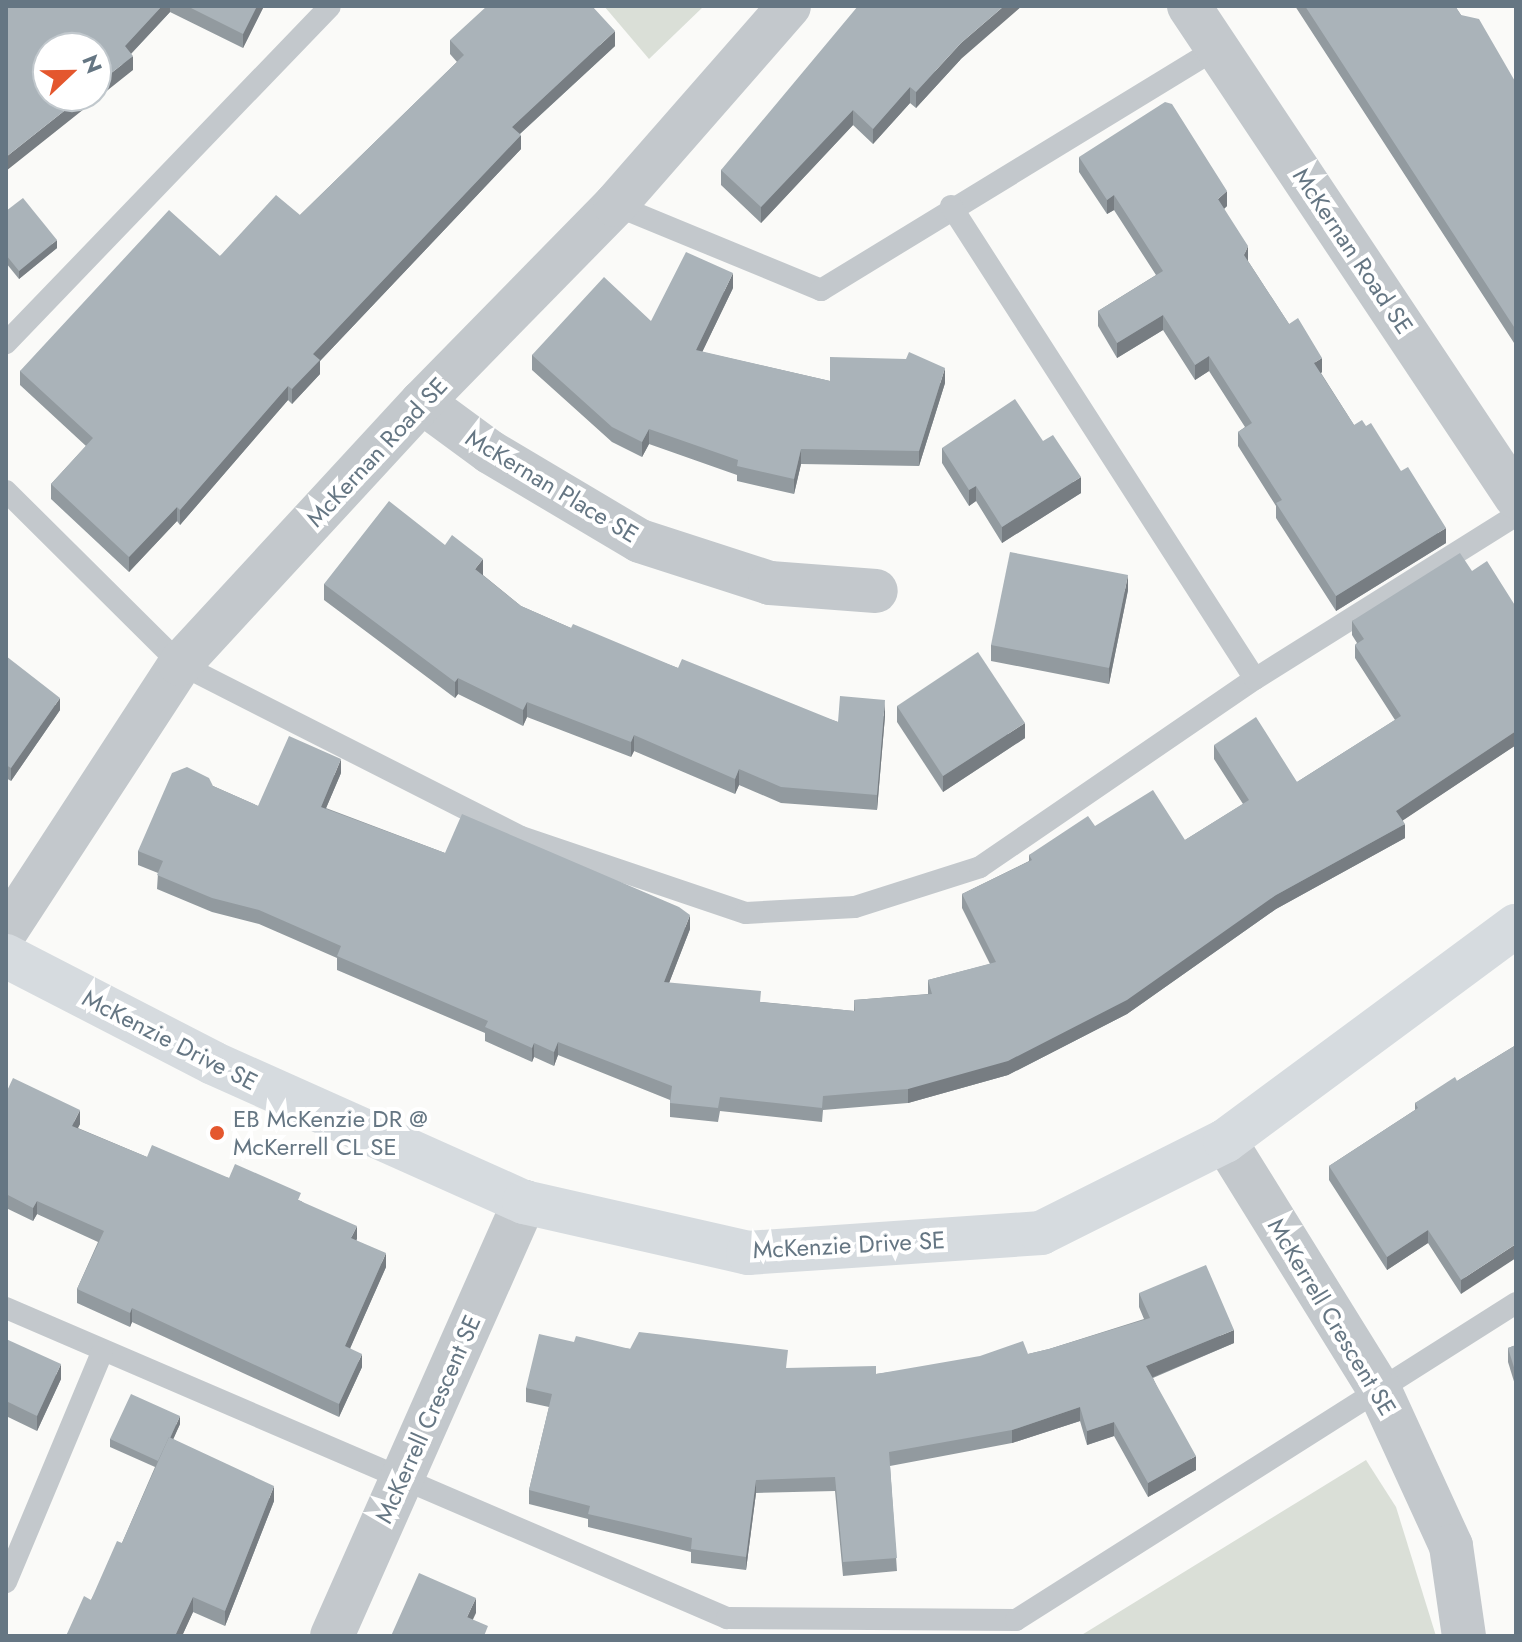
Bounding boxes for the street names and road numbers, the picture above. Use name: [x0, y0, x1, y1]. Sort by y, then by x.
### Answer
street label: McKernan Road SE: [1287, 163, 1419, 339]
street label: McKernan Road SE: [300, 371, 454, 533]
street label: McKernan Place SE: [461, 423, 643, 549]
street label: McKenzie Drive SE: [78, 983, 262, 1097]
street label: McKerrell Crescent SE: [1262, 1213, 1402, 1421]
street label: McKenzie Drive SE: [752, 1226, 946, 1264]
street label: McKerrell Crescent SE: [369, 1310, 487, 1528]

